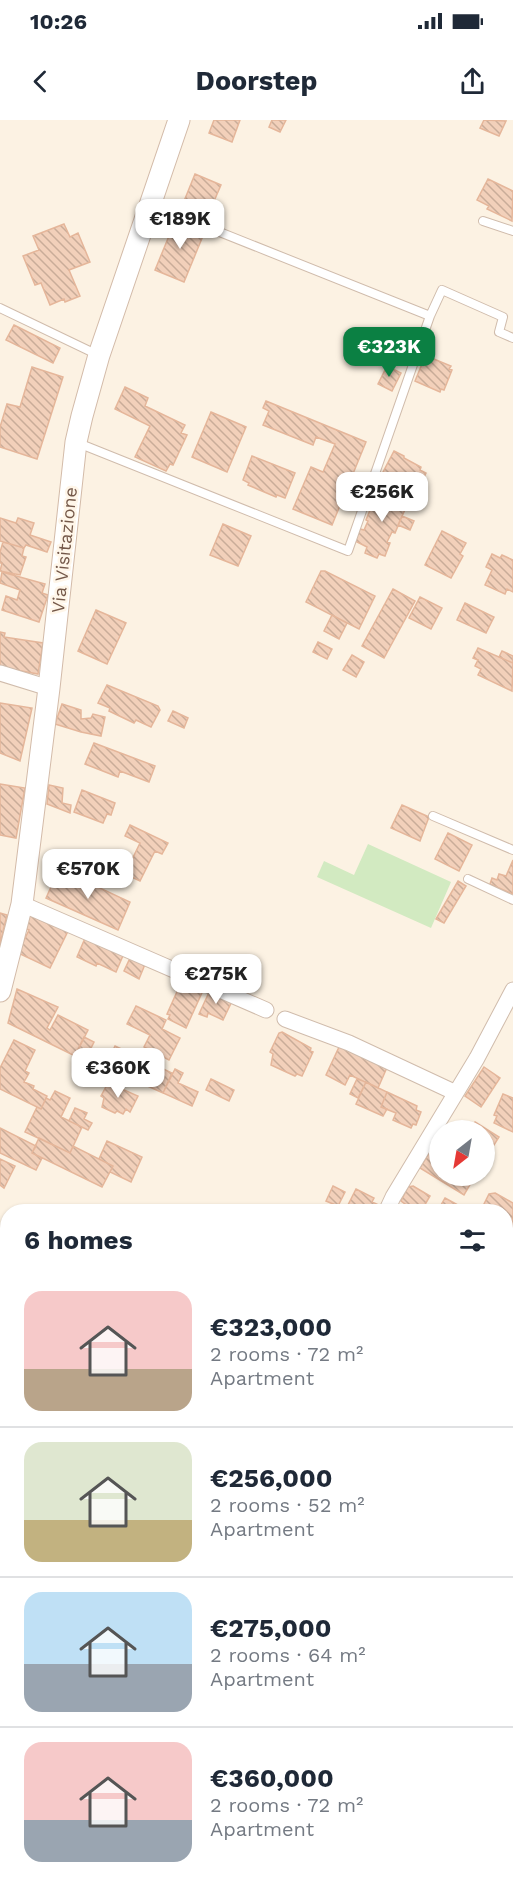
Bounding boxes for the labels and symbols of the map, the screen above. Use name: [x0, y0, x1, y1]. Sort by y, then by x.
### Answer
pin: €189K: [138, 199, 222, 250]
pin: €323K: [347, 327, 431, 378]
pin: €256K: [340, 472, 424, 523]
street label: Via Visitazione: [47, 486, 81, 614]
pin: €570K: [46, 849, 130, 900]
pin: €275K: [174, 954, 258, 1005]
pin: €360K: [76, 1048, 160, 1099]
north arrow: [429, 1120, 495, 1186]

